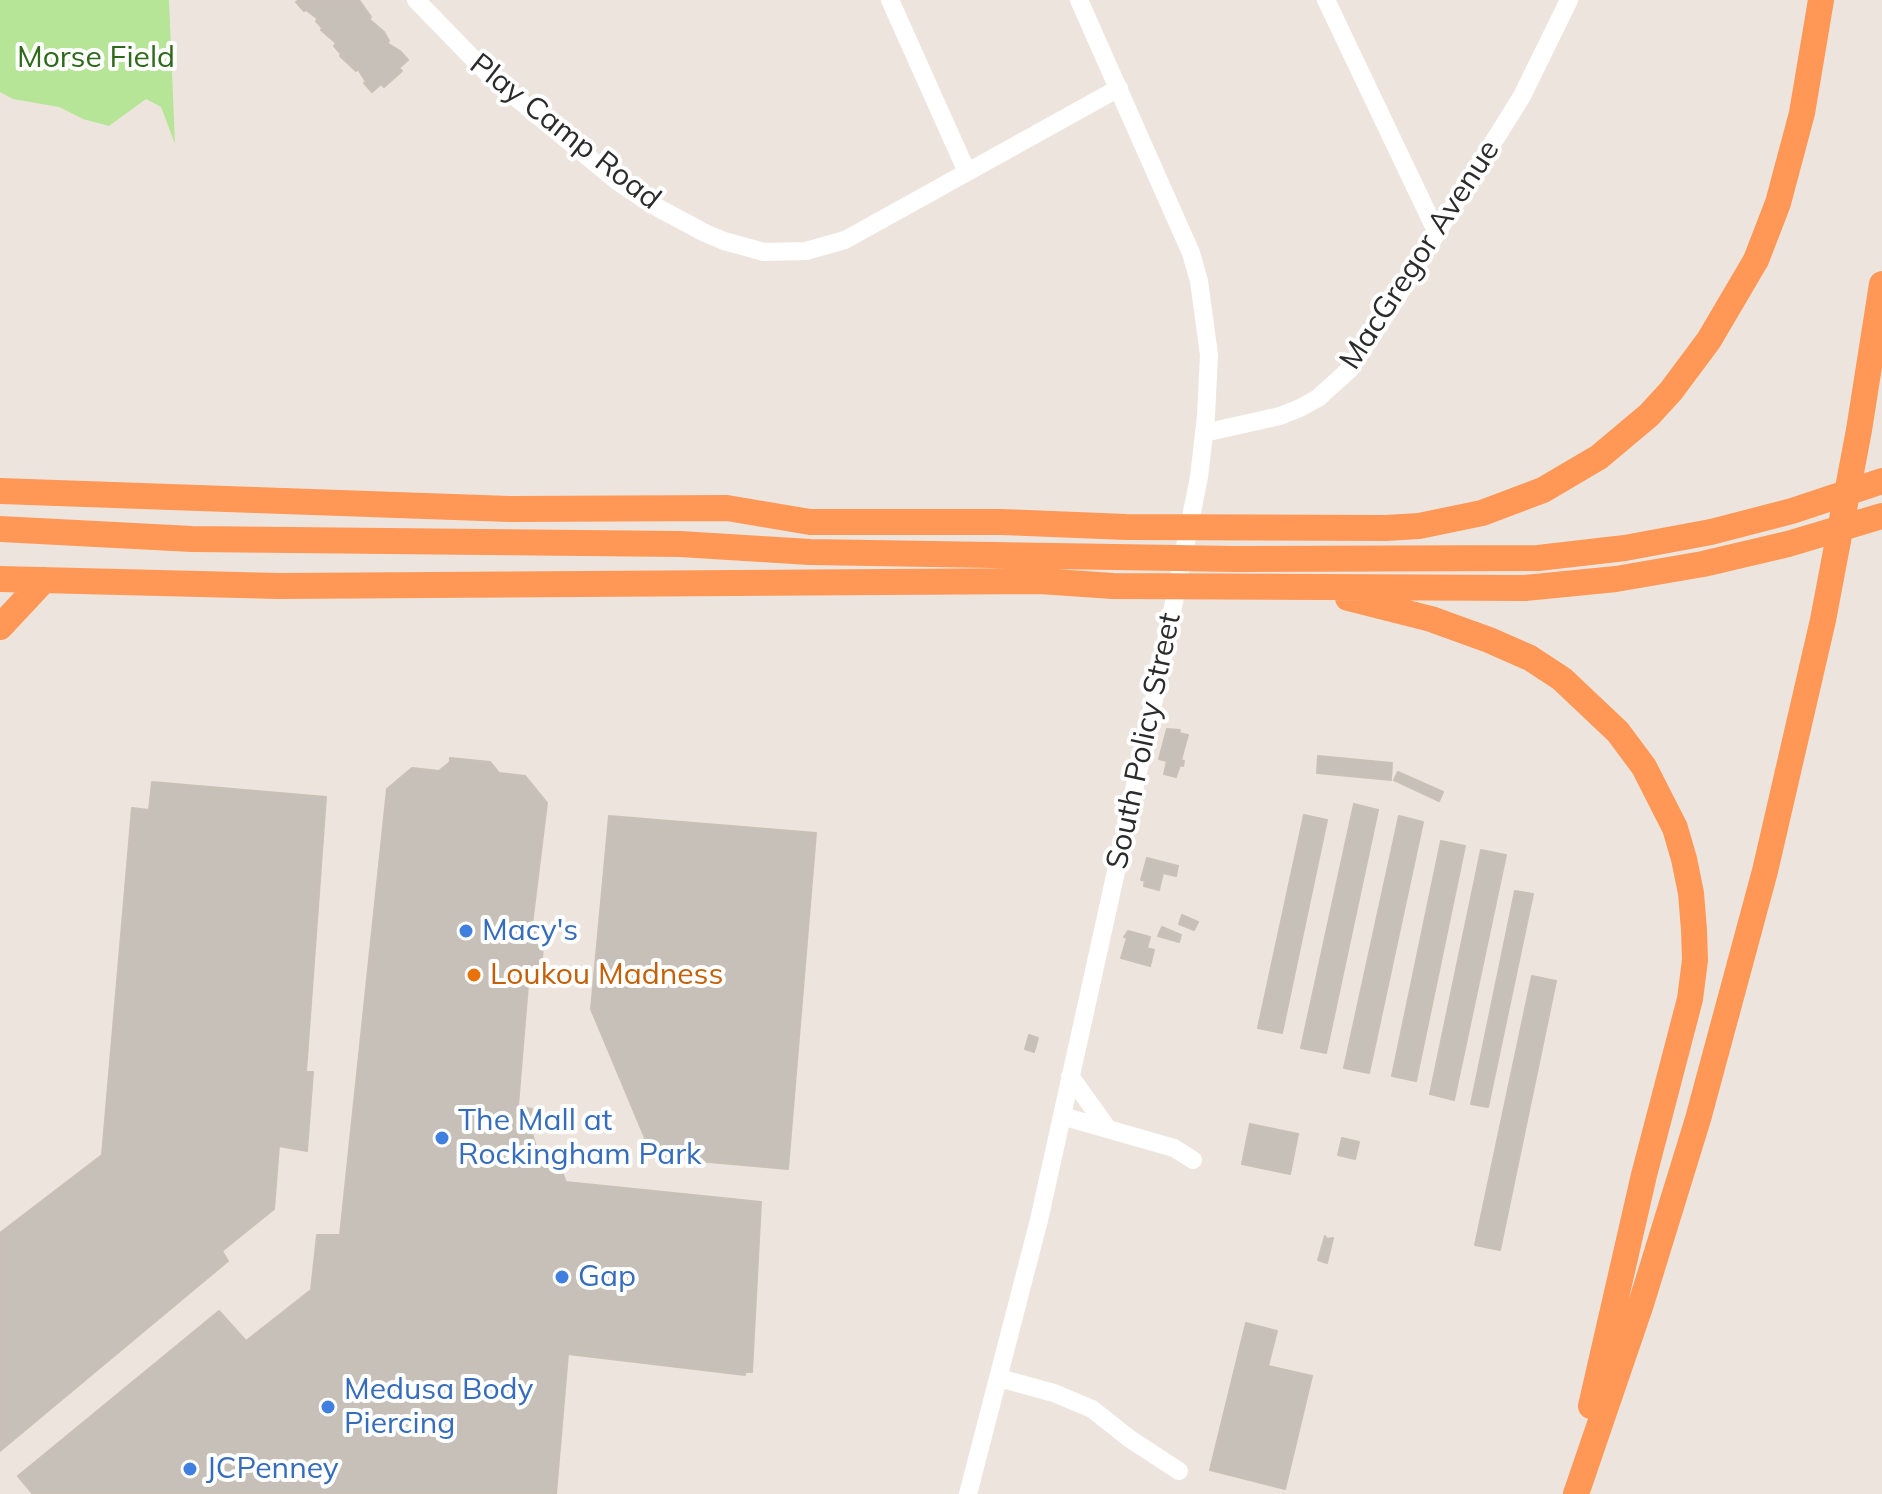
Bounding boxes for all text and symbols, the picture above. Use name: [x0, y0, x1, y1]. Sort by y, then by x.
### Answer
park label: Morse Field: [17, 40, 175, 76]
street label: Play Camp Road: [462, 46, 668, 218]
street label: MacGregor Avenue: [1332, 134, 1508, 376]
street label: South Policy Street: [1099, 610, 1189, 872]
place label: Macy's: [482, 913, 578, 949]
marker: Macy's: [457, 922, 475, 940]
place label: Loukou Madness: [490, 957, 723, 993]
marker: Loukou Madness: [465, 966, 483, 984]
place label: The Mall at Rockingham Park: [458, 1103, 702, 1174]
marker: The Mall at Rockingham Park: [433, 1129, 451, 1147]
place label: Gap: [578, 1259, 636, 1295]
marker: Gap: [553, 1268, 571, 1286]
place label: Medusa Body Piercing: [344, 1372, 534, 1442]
marker: Medusa Body Piercing: [319, 1398, 337, 1416]
place label: JCPenney: [206, 1451, 339, 1487]
marker: JCPenney: [181, 1460, 199, 1478]

